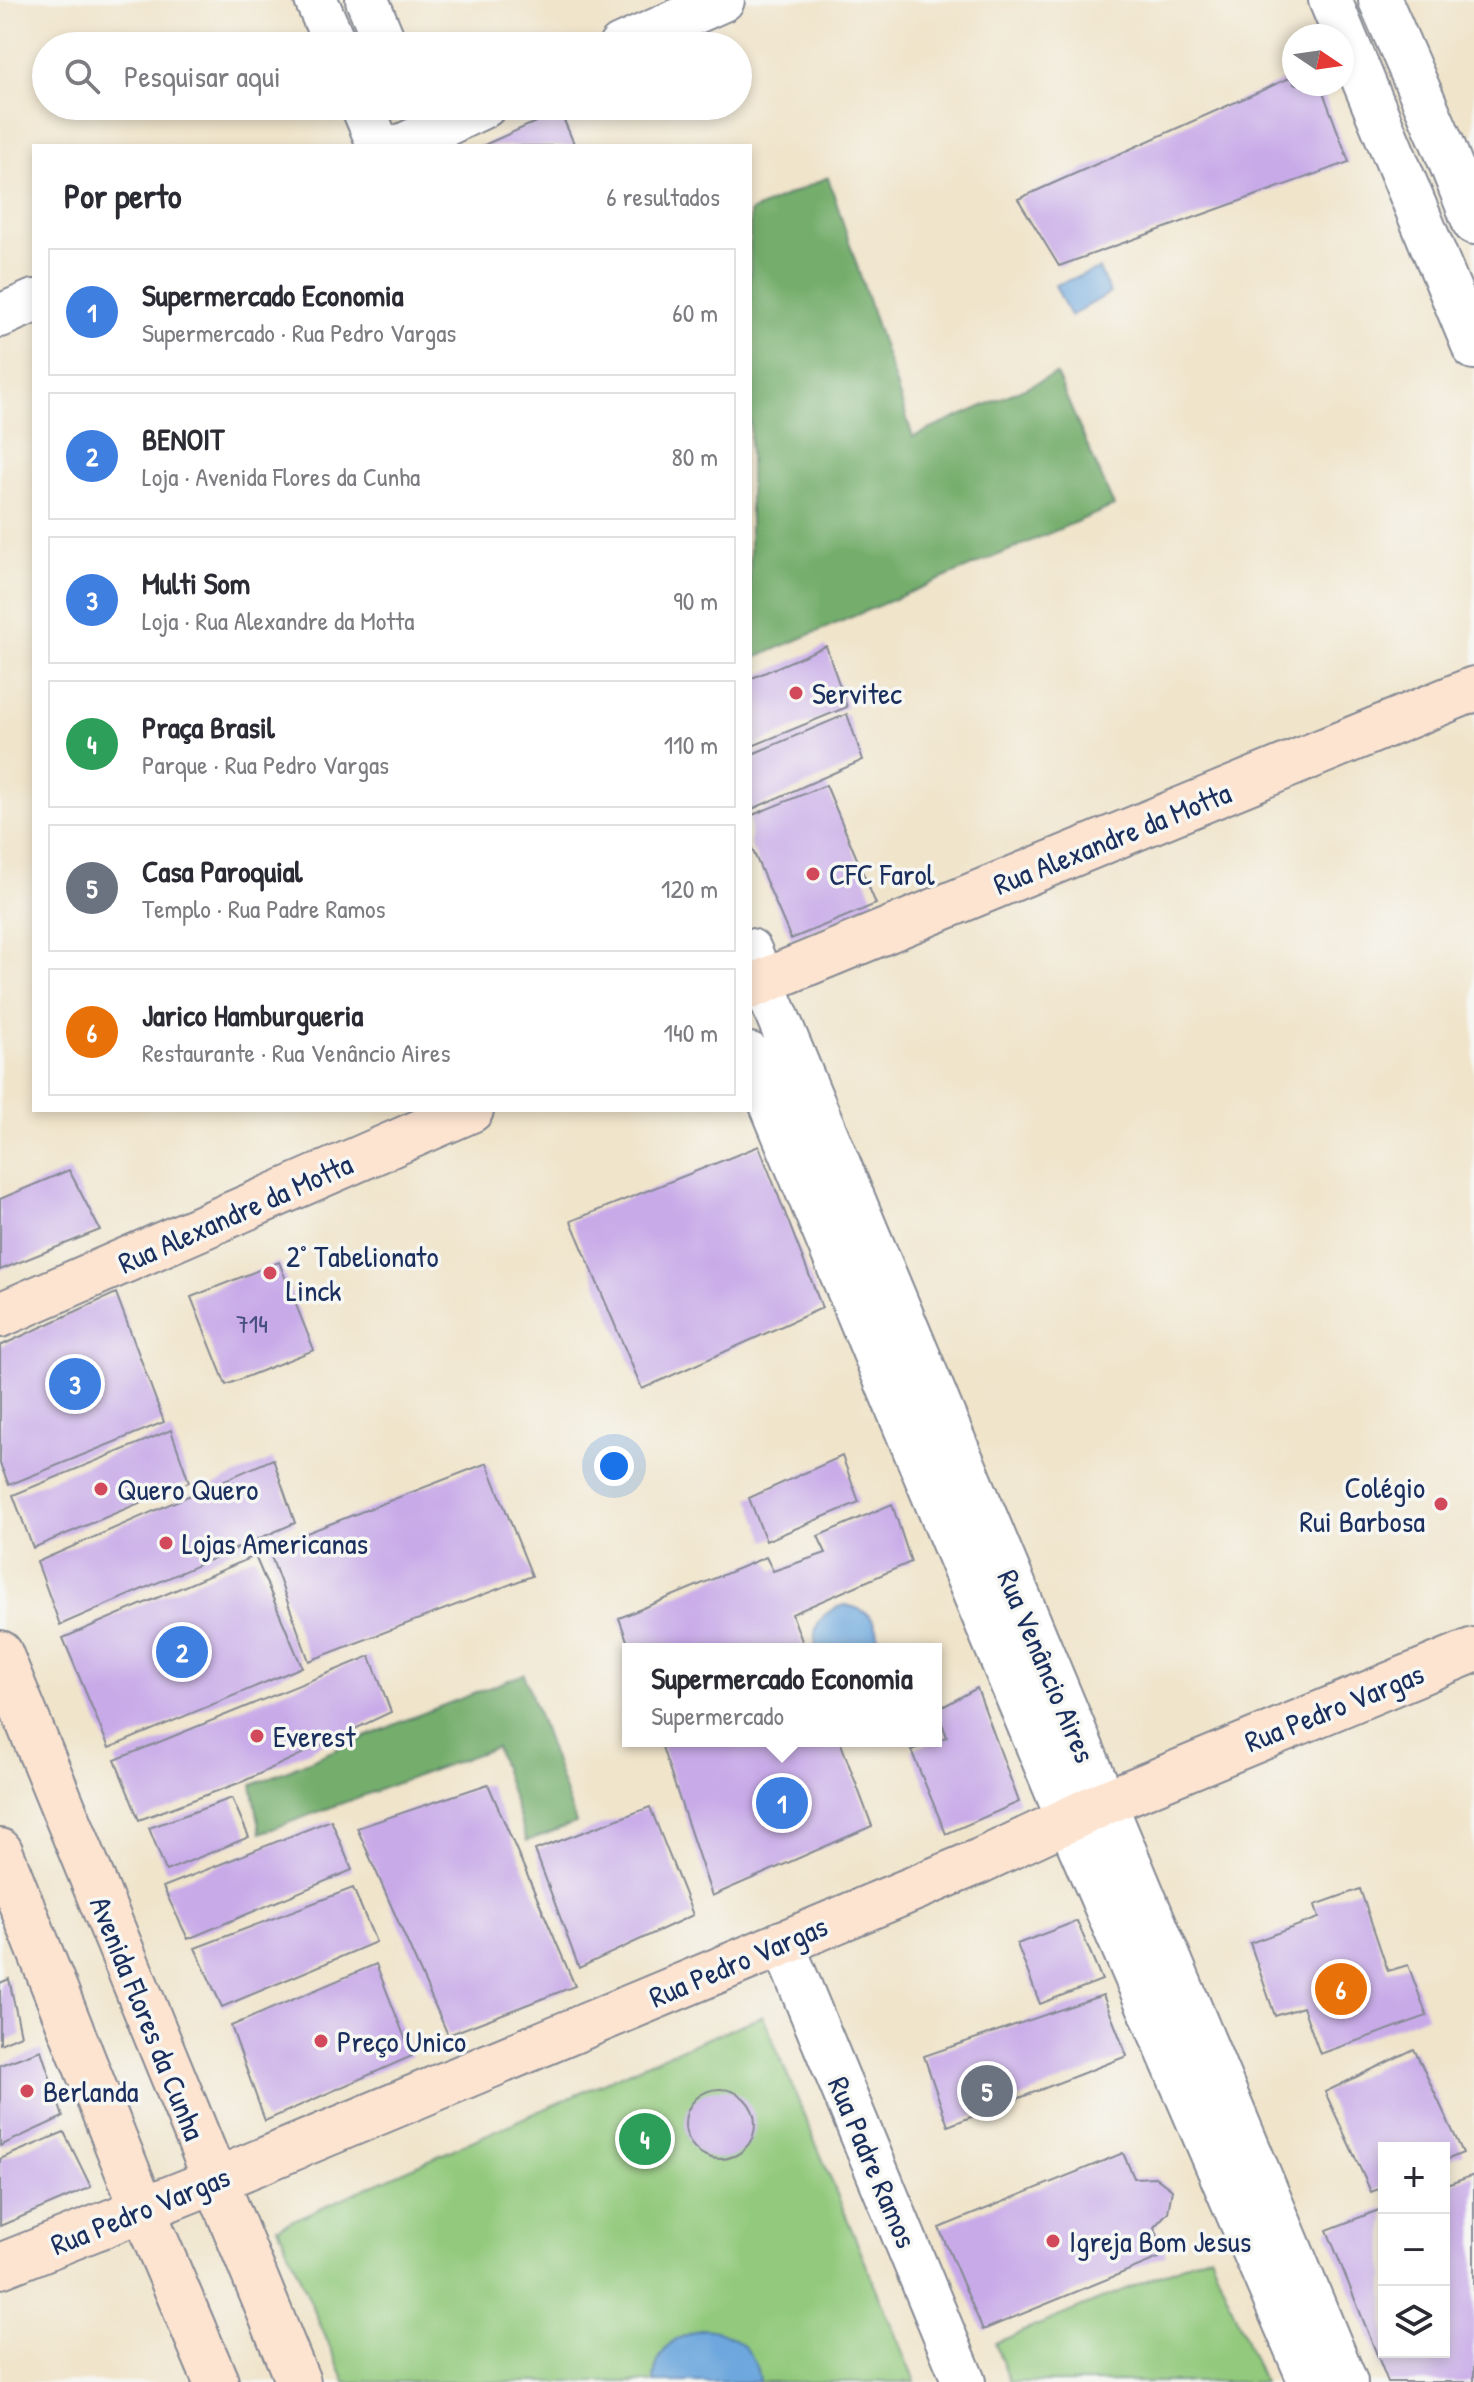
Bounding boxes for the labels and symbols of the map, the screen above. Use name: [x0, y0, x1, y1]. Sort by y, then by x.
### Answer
north arrow: [1282, 24, 1354, 96]
place label: Servitec: [812, 673, 902, 713]
marker: Servitec: [787, 684, 805, 702]
street label: Rua Alexandre da Motta: [988, 772, 1237, 904]
place label: CFC Farol: [829, 854, 935, 894]
marker: CFC Farol: [804, 865, 822, 883]
street label: Rua Alexandre da Motta: [112, 1143, 359, 1283]
place label: 2° Tabelionato Linck: [286, 1236, 439, 1310]
marker: 2° Tabelionato Linck: [261, 1264, 279, 1282]
house number: 714: [236, 1306, 268, 1341]
pin: 3: [49, 1354, 101, 1414]
your location: [594, 1446, 634, 1486]
place label: Colégio Rui Barbosa: [1299, 1467, 1425, 1541]
place label: Quero Quero: [117, 1469, 258, 1509]
marker: Quero Quero: [92, 1480, 110, 1498]
marker: Colégio Rui Barbosa: [1432, 1495, 1450, 1513]
place label: Lojas Americanas: [182, 1523, 368, 1563]
marker: Lojas Americanas: [157, 1534, 175, 1552]
street label: Rua Venâncio Aires: [988, 1564, 1106, 1768]
pin: 2: [156, 1622, 208, 1682]
street label: Rua Pedro Vargas: [1239, 1653, 1429, 1761]
place label: Everest: [273, 1716, 356, 1756]
marker: Everest: [248, 1727, 266, 1745]
pin: 1: [756, 1773, 808, 1833]
street label: Avenida Flores da Cunha: [81, 1890, 215, 2146]
street label: Rua Pedro Vargas: [643, 1906, 833, 2016]
pin: 6: [1315, 1959, 1367, 2019]
place label: Preço Unico: [337, 2021, 466, 2061]
marker: Preço Unico: [312, 2032, 330, 2050]
pin: 5: [961, 2061, 1013, 2121]
street label: Rua Padre Ramos: [819, 2070, 927, 2254]
place label: Berlanda: [43, 2071, 139, 2111]
marker: Berlanda: [18, 2082, 36, 2100]
pin: 4: [619, 2109, 671, 2169]
street label: Rua Pedro Vargas: [45, 2156, 235, 2264]
place label: Igreja Bom Jesus: [1069, 2221, 1251, 2261]
marker: Igreja Bom Jesus: [1044, 2232, 1062, 2250]

